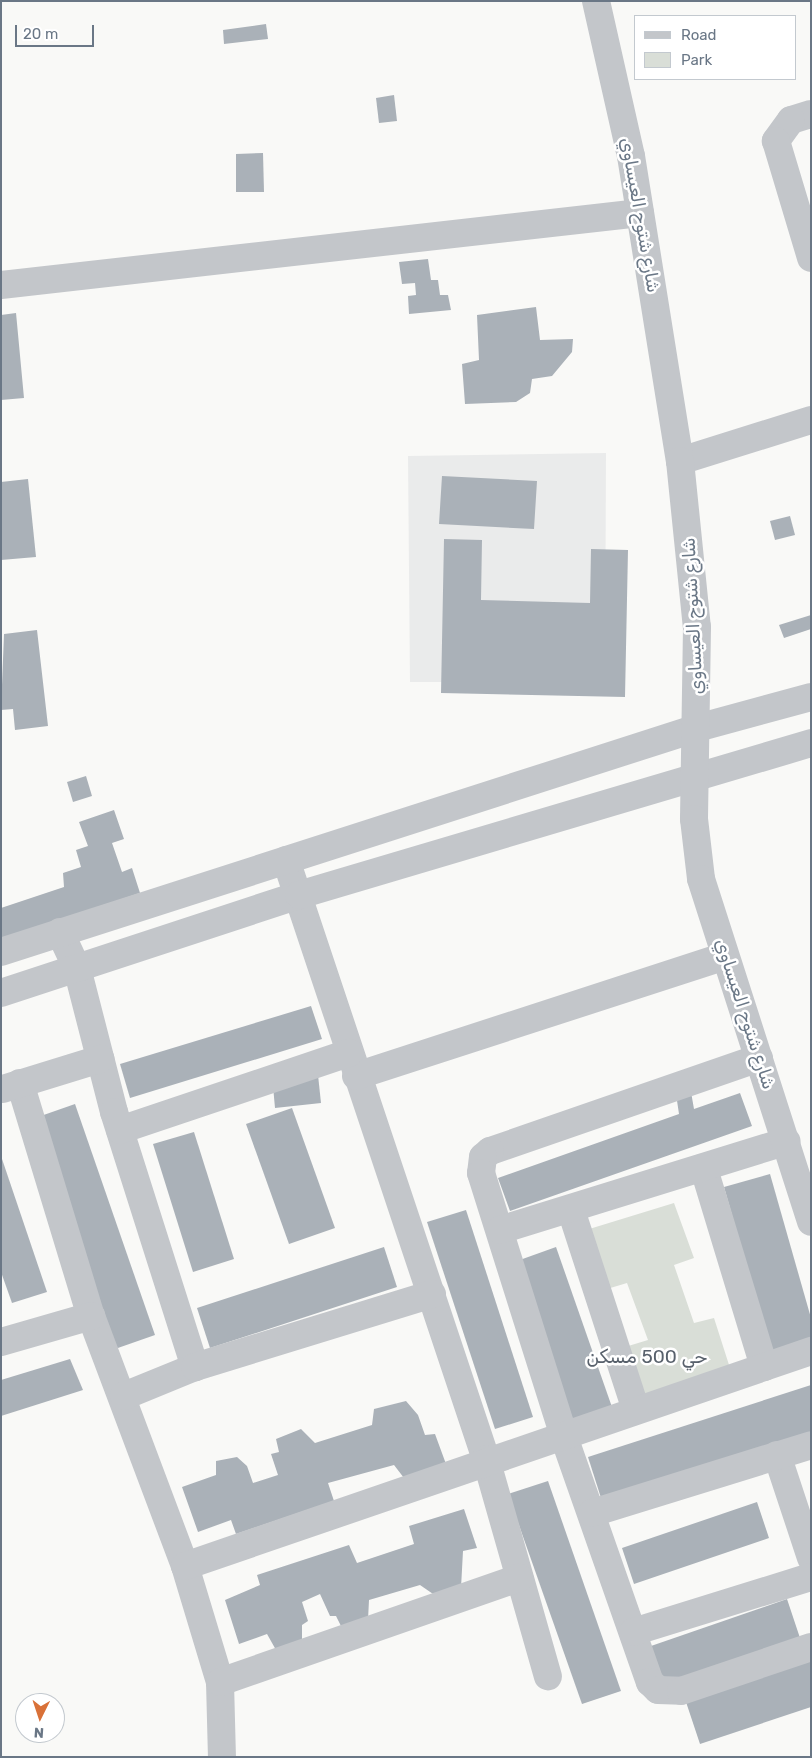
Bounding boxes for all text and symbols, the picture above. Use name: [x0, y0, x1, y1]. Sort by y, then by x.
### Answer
scale bar: [18, 15, 96, 47]
legend: [634, 15, 797, 80]
text: 20 m: [23, 25, 58, 43]
text: Road: [681, 26, 717, 44]
text: Park: [681, 51, 712, 69]
street label: شارع شتوح العيساوي: [616, 136, 664, 294]
street label: شارع شتوح العيساوي: [678, 537, 708, 695]
street label: شارع شتوح العيساوي: [710, 936, 780, 1092]
district label: حي 500 مسكن: [587, 1346, 707, 1368]
north arrow: [15, 1693, 65, 1743]
text: N: [33, 1724, 45, 1741]

